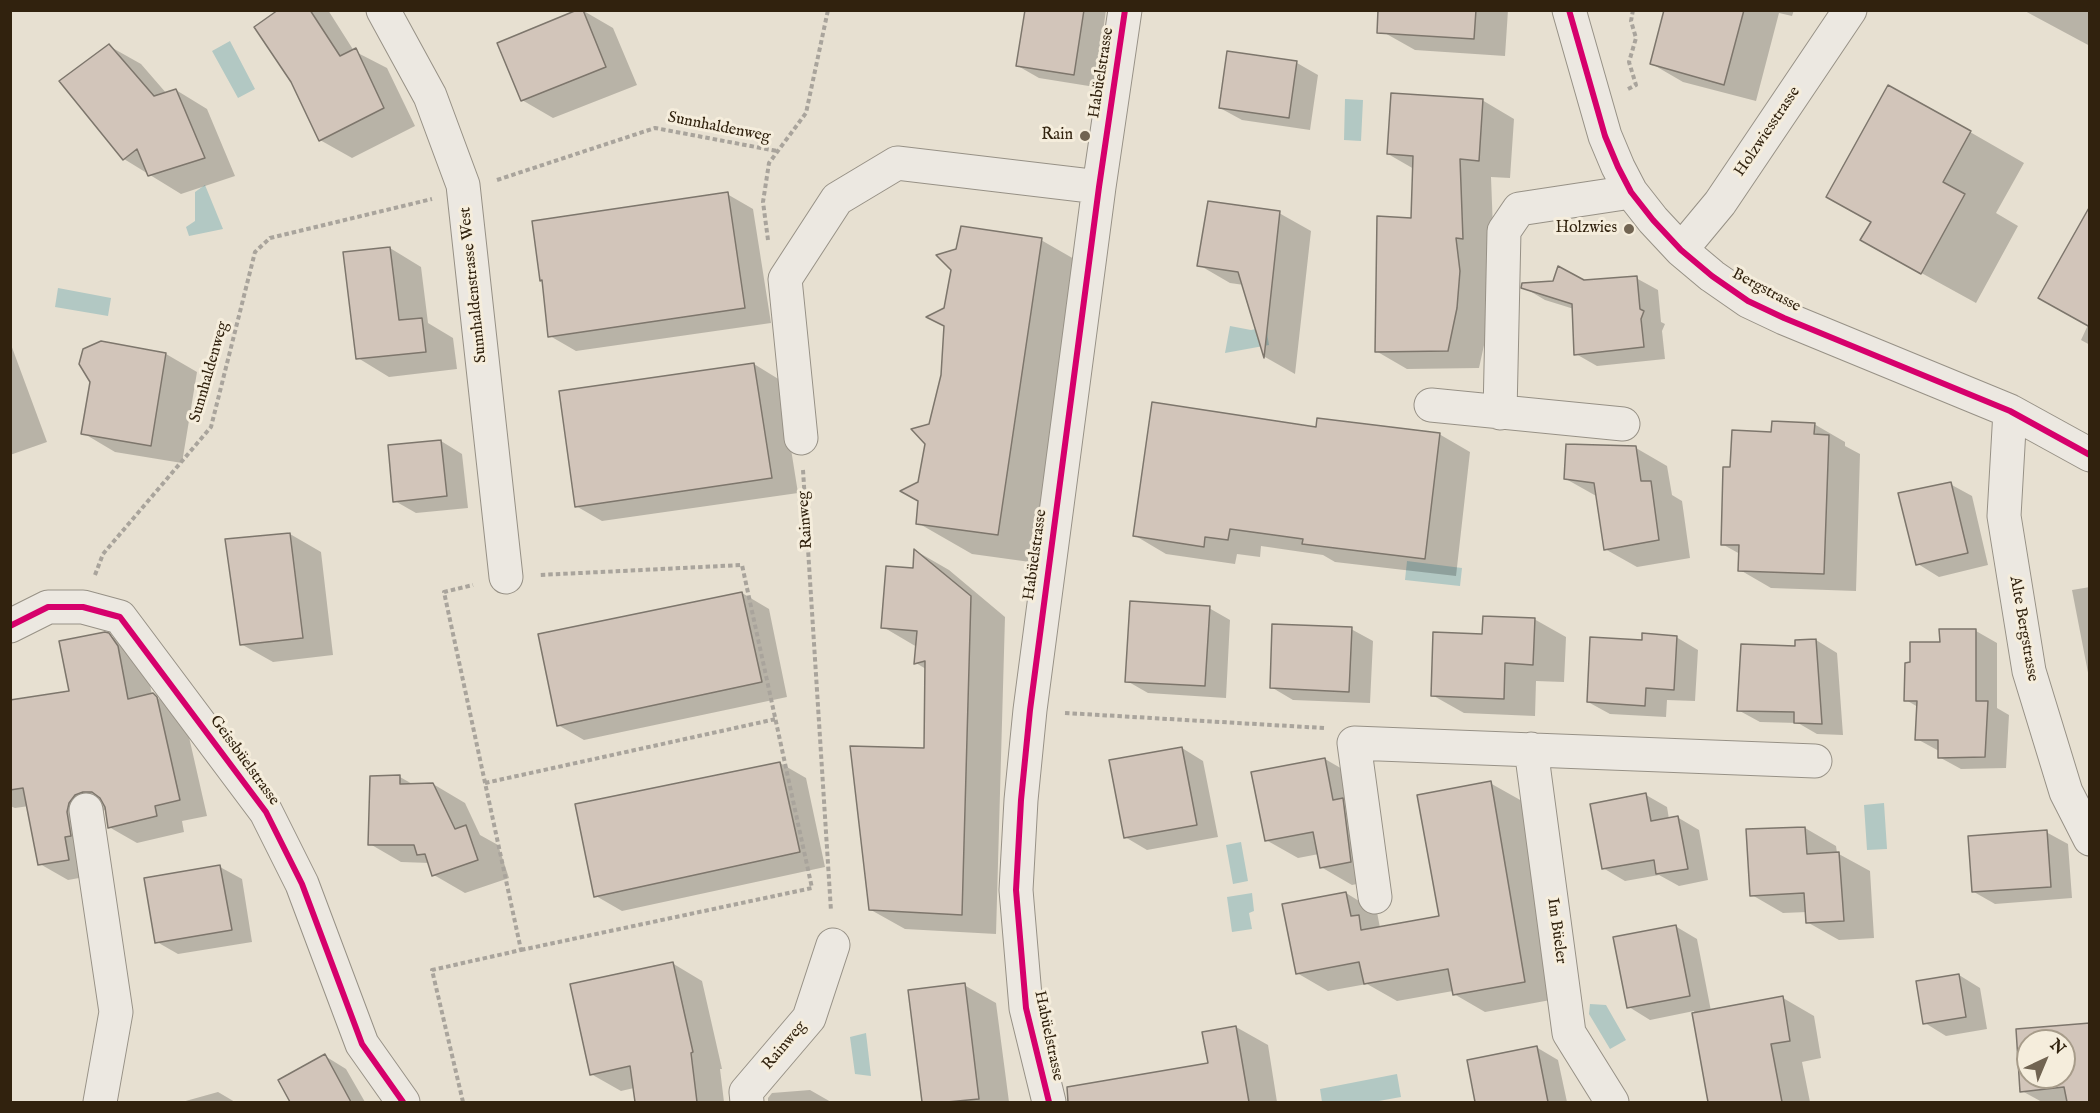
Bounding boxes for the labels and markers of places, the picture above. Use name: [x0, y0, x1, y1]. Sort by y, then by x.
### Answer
place label: Rain: [1041, 126, 1073, 146]
marker: Rain: [1078, 129, 1092, 143]
place label: Holzwies: [1555, 219, 1617, 239]
marker: Holzwies: [1622, 222, 1636, 236]

